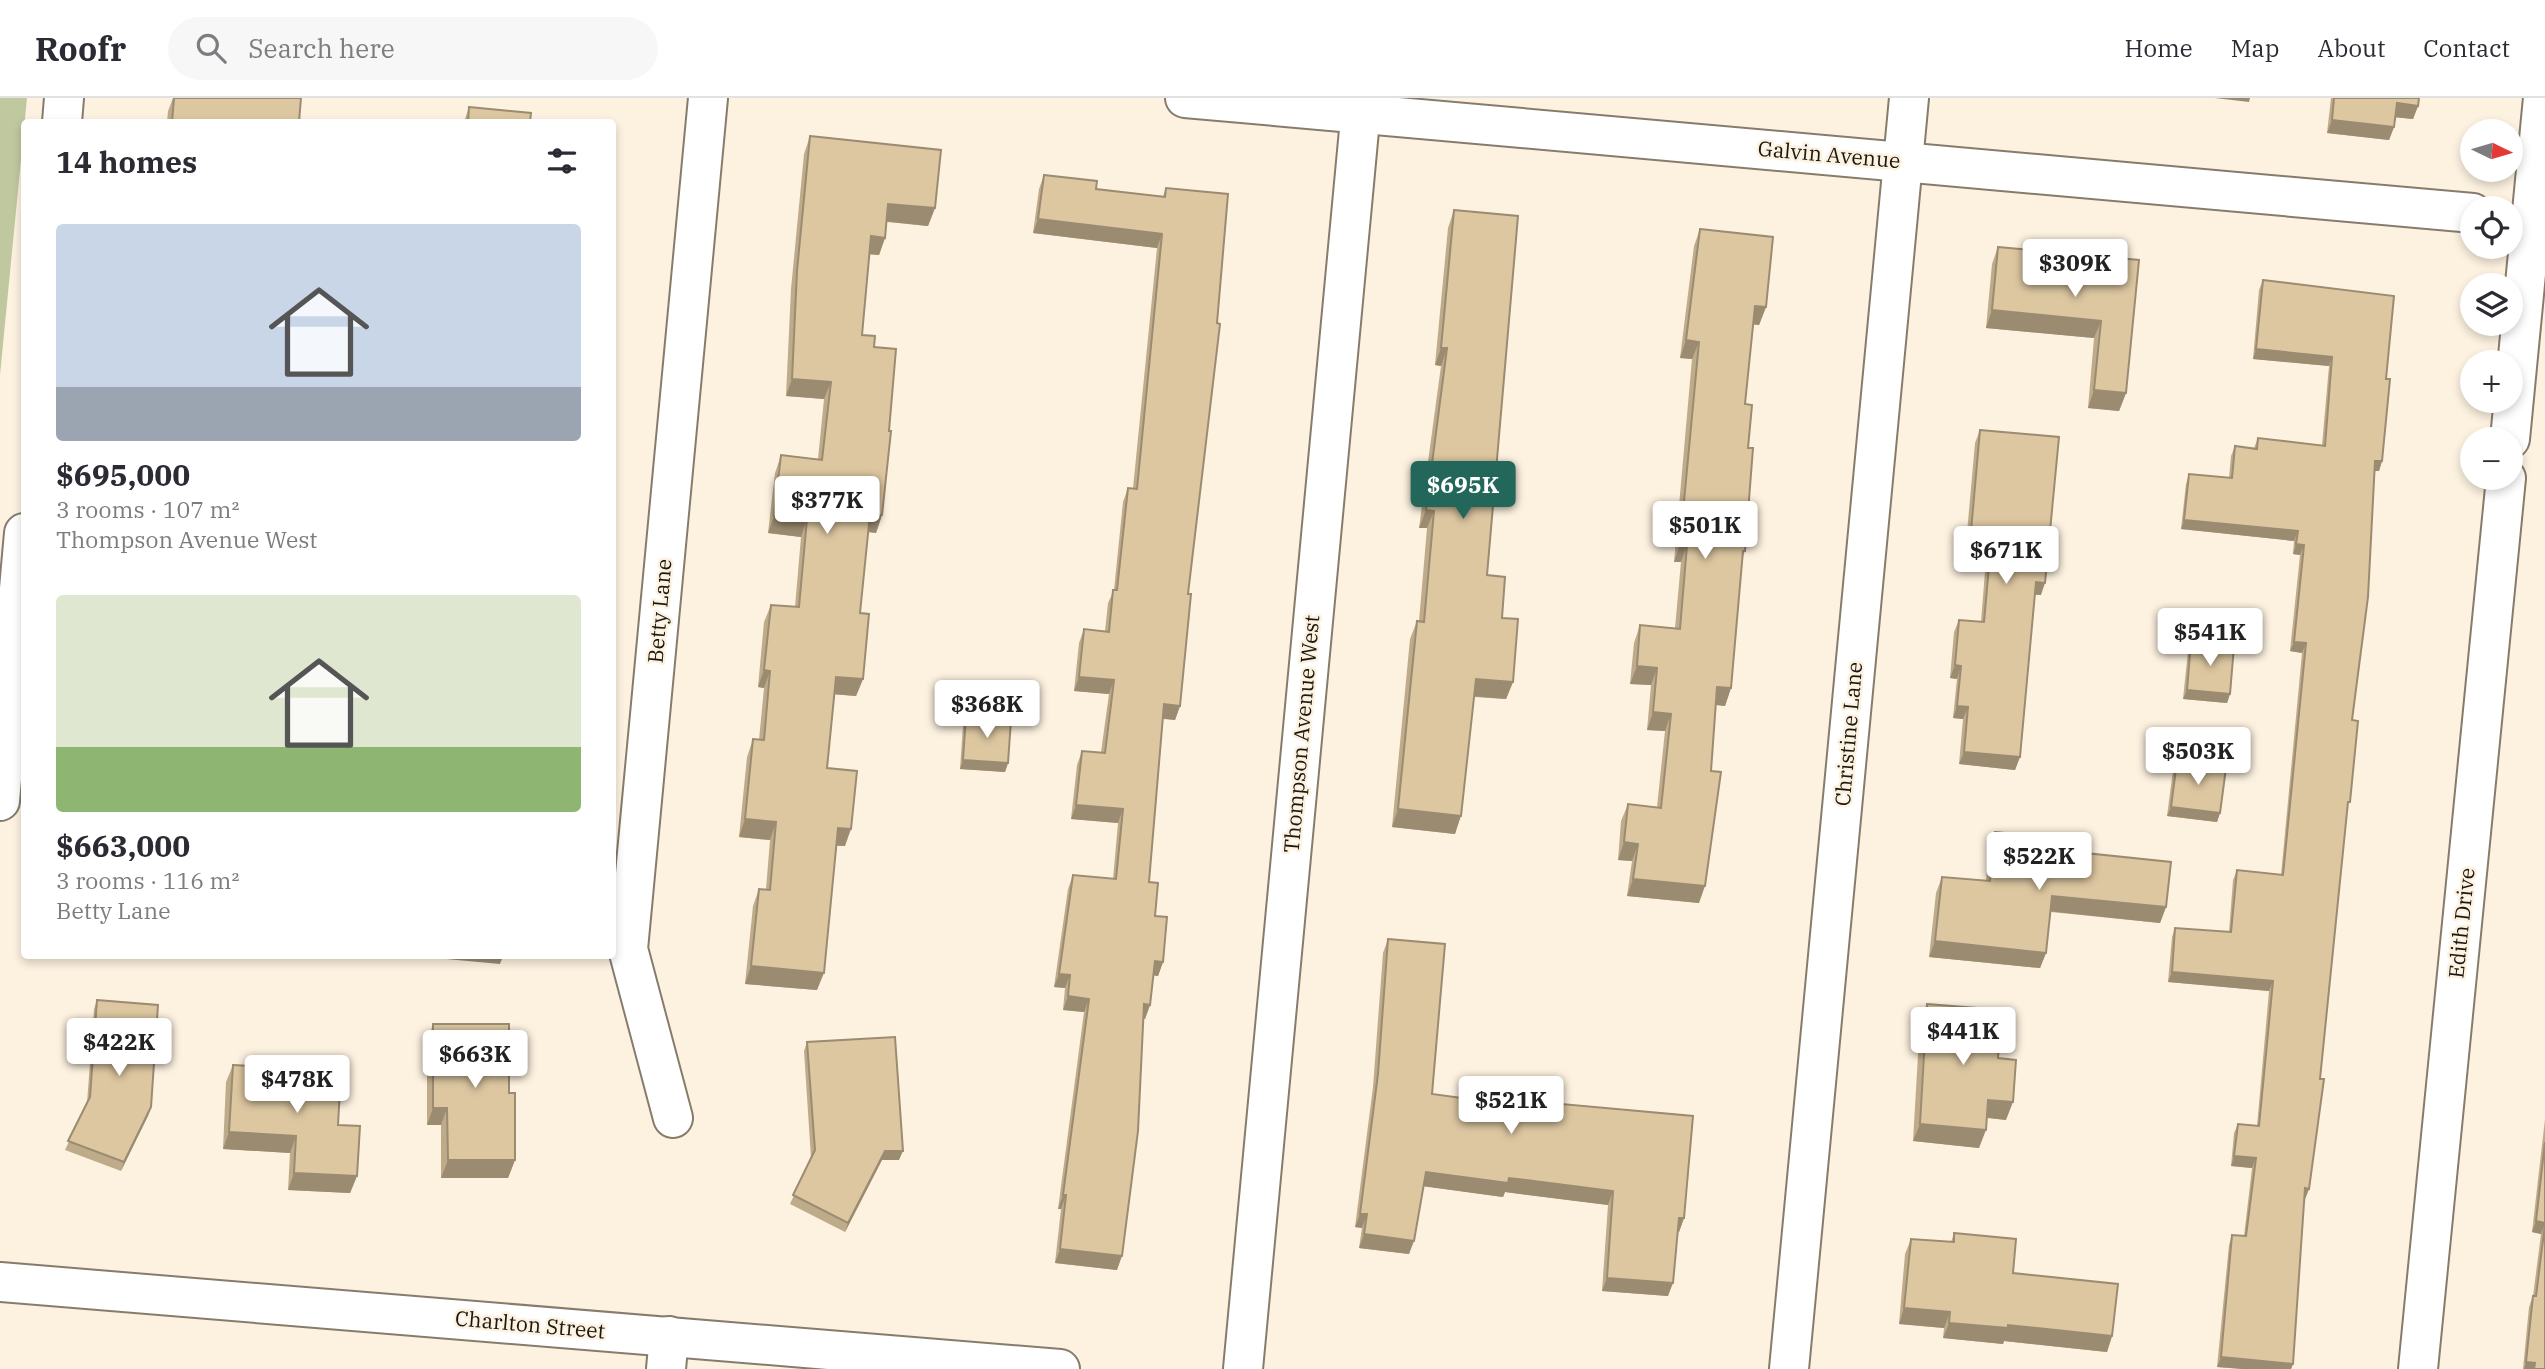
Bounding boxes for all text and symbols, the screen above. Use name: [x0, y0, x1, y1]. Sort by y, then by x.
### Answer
search box: [168, 17, 658, 80]
text: Roofr: [35, 27, 126, 70]
icon: search: [192, 29, 230, 67]
text: Search here: [248, 31, 395, 65]
text: Home: [2125, 32, 2193, 64]
text: Map: [2231, 32, 2279, 64]
text: About: [2317, 32, 2385, 64]
text: Contact: [2423, 32, 2510, 64]
north arrow: [2460, 119, 2524, 182]
map controls: [2460, 119, 2523, 490]
street label: Galvin Avenue: [1757, 134, 1902, 174]
text: 14 homes: [56, 142, 197, 181]
icon: filters: [543, 142, 581, 180]
button: locate: [2460, 196, 2523, 259]
pin: $309K: [2026, 240, 2124, 299]
text: $309K: [2039, 247, 2111, 277]
icon: home: [256, 269, 382, 395]
button: layers: [2460, 273, 2523, 336]
button: +: [2460, 350, 2523, 413]
button: −: [2460, 427, 2523, 490]
text: $695,000: [56, 455, 190, 494]
pin: $695K: [1414, 462, 1512, 521]
text: $695K: [1427, 469, 1499, 499]
pin: $377K: [778, 476, 876, 536]
text: $377K: [791, 484, 863, 514]
text: 3 rooms · 107 m²: [56, 494, 239, 524]
pin: $501K: [1656, 502, 1754, 561]
text: $501K: [1669, 509, 1741, 539]
text: Thompson Avenue West: [56, 524, 318, 554]
pin: $671K: [1957, 526, 2055, 586]
text: $671K: [1970, 534, 2042, 564]
street label: Betty Lane: [640, 558, 678, 664]
pin: $541K: [2161, 608, 2259, 668]
street label: Thompson Avenue West: [1277, 614, 1325, 854]
text: $541K: [2174, 616, 2246, 646]
icon: home: [256, 640, 382, 766]
street label: Christine Lane: [1828, 660, 1868, 807]
pin: $368K: [938, 680, 1036, 740]
text: $368K: [951, 688, 1023, 718]
pin: $503K: [2149, 728, 2247, 787]
text: $503K: [2162, 735, 2234, 765]
text: $663,000: [56, 826, 190, 865]
pin: $522K: [1990, 832, 2088, 892]
text: $522K: [2003, 840, 2075, 870]
text: 3 rooms · 116 m²: [56, 865, 239, 895]
street label: Edith Drive: [2441, 866, 2481, 980]
text: Betty Lane: [56, 895, 171, 925]
pin: $441K: [1914, 1007, 2012, 1067]
text: $441K: [1927, 1015, 1999, 1045]
pin: $422K: [70, 1018, 168, 1078]
text: $422K: [83, 1026, 155, 1056]
pin: $663K: [426, 1030, 524, 1090]
text: $663K: [439, 1038, 511, 1068]
pin: $478K: [248, 1056, 346, 1115]
text: $478K: [261, 1063, 333, 1093]
pin: $521K: [1462, 1076, 1560, 1136]
text: $521K: [1475, 1084, 1547, 1114]
street label: Charlton Street: [454, 1304, 606, 1345]

